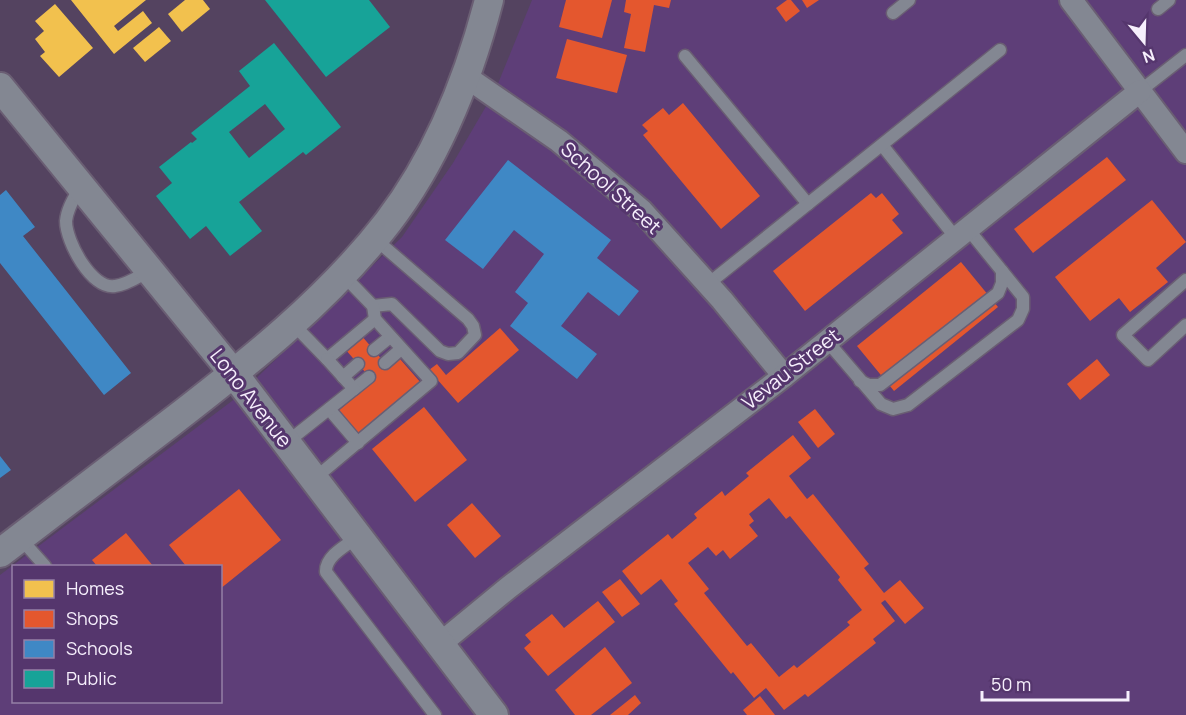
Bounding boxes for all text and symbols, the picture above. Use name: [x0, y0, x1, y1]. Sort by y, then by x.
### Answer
north arrow: [1114, 12, 1174, 72]
text: N: [1140, 44, 1158, 68]
street label: School Street: [555, 135, 667, 240]
street label: Vevau Street: [736, 322, 845, 415]
street label: Lono Avenue: [204, 343, 298, 453]
legend: [12, 565, 222, 703]
text: Homes: [66, 576, 124, 600]
text: Shops: [66, 606, 118, 630]
text: Schools: [66, 636, 133, 660]
scale bar: [982, 664, 1128, 702]
text: Public: [66, 666, 117, 690]
text: 50 m: [991, 672, 1031, 696]

